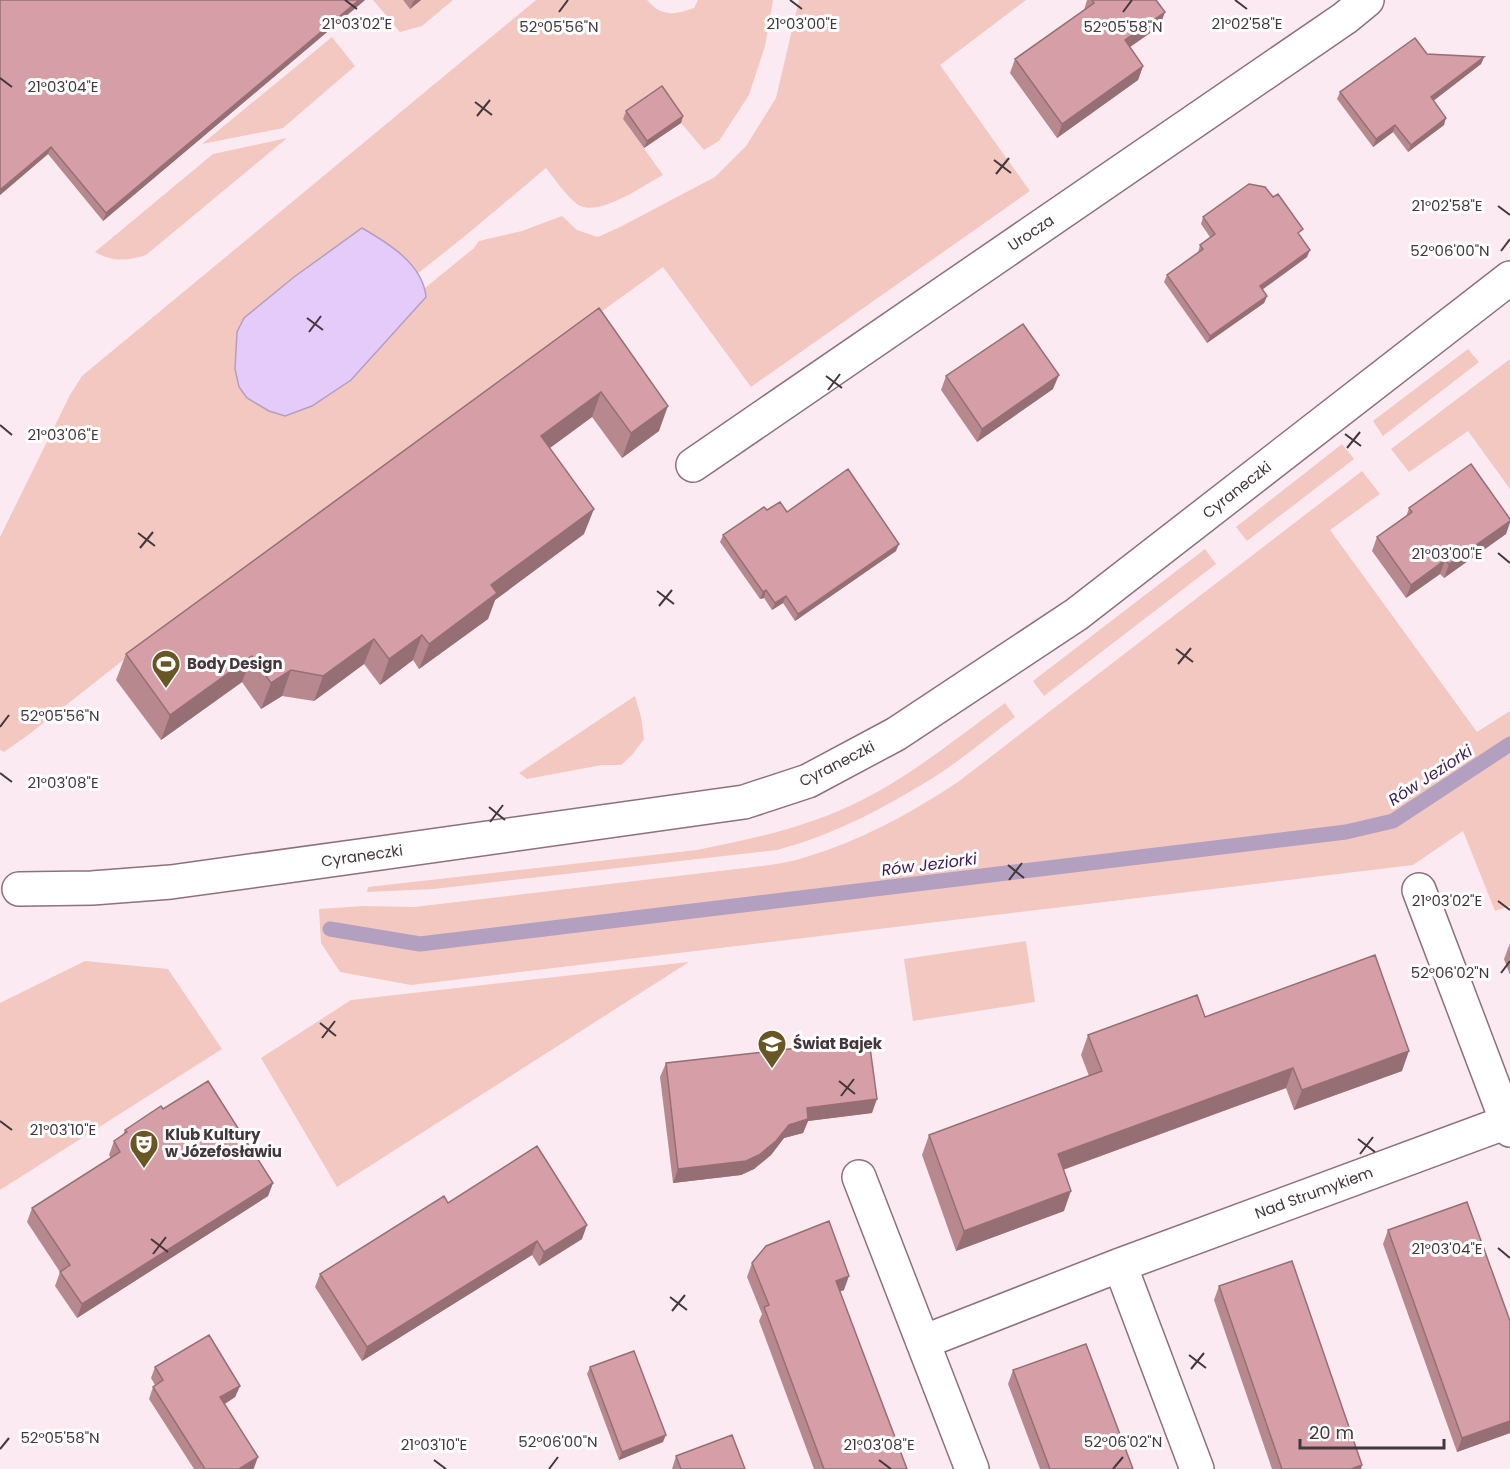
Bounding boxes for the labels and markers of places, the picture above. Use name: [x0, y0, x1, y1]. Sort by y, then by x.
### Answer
sports icon: Body Design: [150, 648, 182, 690]
place label: Body Design: [187, 653, 283, 674]
school or university icon: Świat Bajek: [756, 1028, 788, 1070]
place label: Świat Bajek: [793, 1033, 883, 1054]
place label: Klub Kultury w Józefosławiu: [165, 1124, 282, 1162]
theatre icon: Klub Kultury w Józefosławiu: [128, 1128, 160, 1170]

